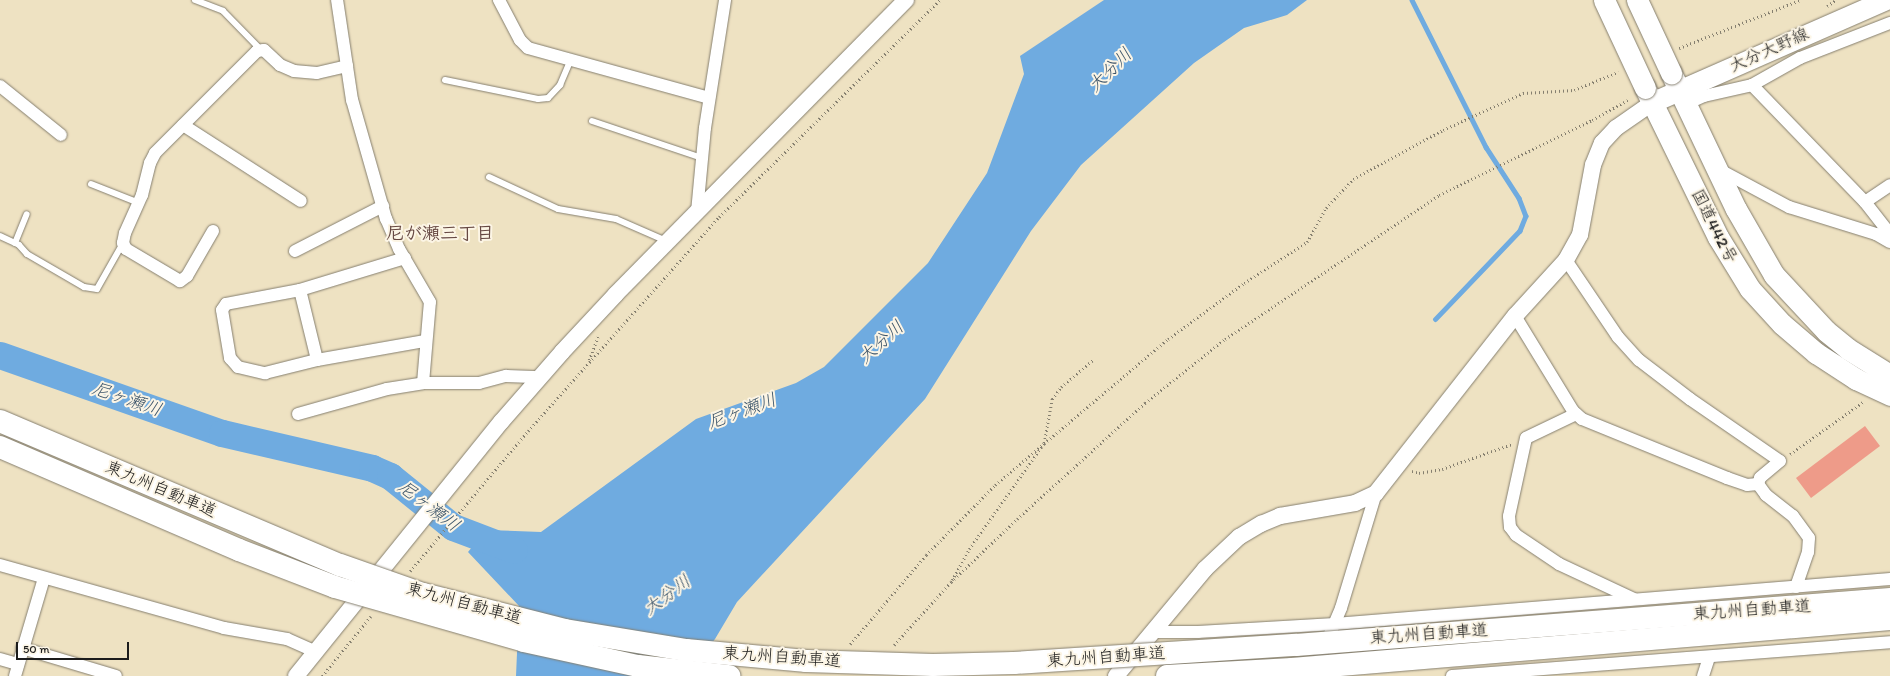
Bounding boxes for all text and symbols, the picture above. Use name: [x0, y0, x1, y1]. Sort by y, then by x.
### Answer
street label: 大分大野線: [1726, 23, 1812, 77]
water label: 大分川: [1083, 43, 1137, 97]
street label: 国道442号: [1687, 186, 1741, 266]
district label: 尼が瀬三丁目: [386, 222, 494, 244]
water label: 大分川: [854, 316, 908, 368]
water label: 尼ヶ瀬川: [89, 377, 165, 421]
water label: 尼ヶ瀬川: [704, 389, 780, 433]
street label: 東九州自動車道: [102, 456, 220, 522]
water label: 尼ヶ瀬川: [394, 476, 464, 536]
water label: 大分川: [639, 570, 695, 620]
street label: 東九州自動車道: [404, 578, 524, 628]
street label: 東九州自動車道: [1692, 596, 1812, 624]
street label: 東九州自動車道: [1369, 620, 1489, 648]
scale bar: [18, 634, 131, 660]
text: 50 m: [23, 642, 49, 656]
street label: 東九州自動車道: [722, 643, 842, 671]
street label: 東九州自動車道: [1046, 643, 1166, 671]

